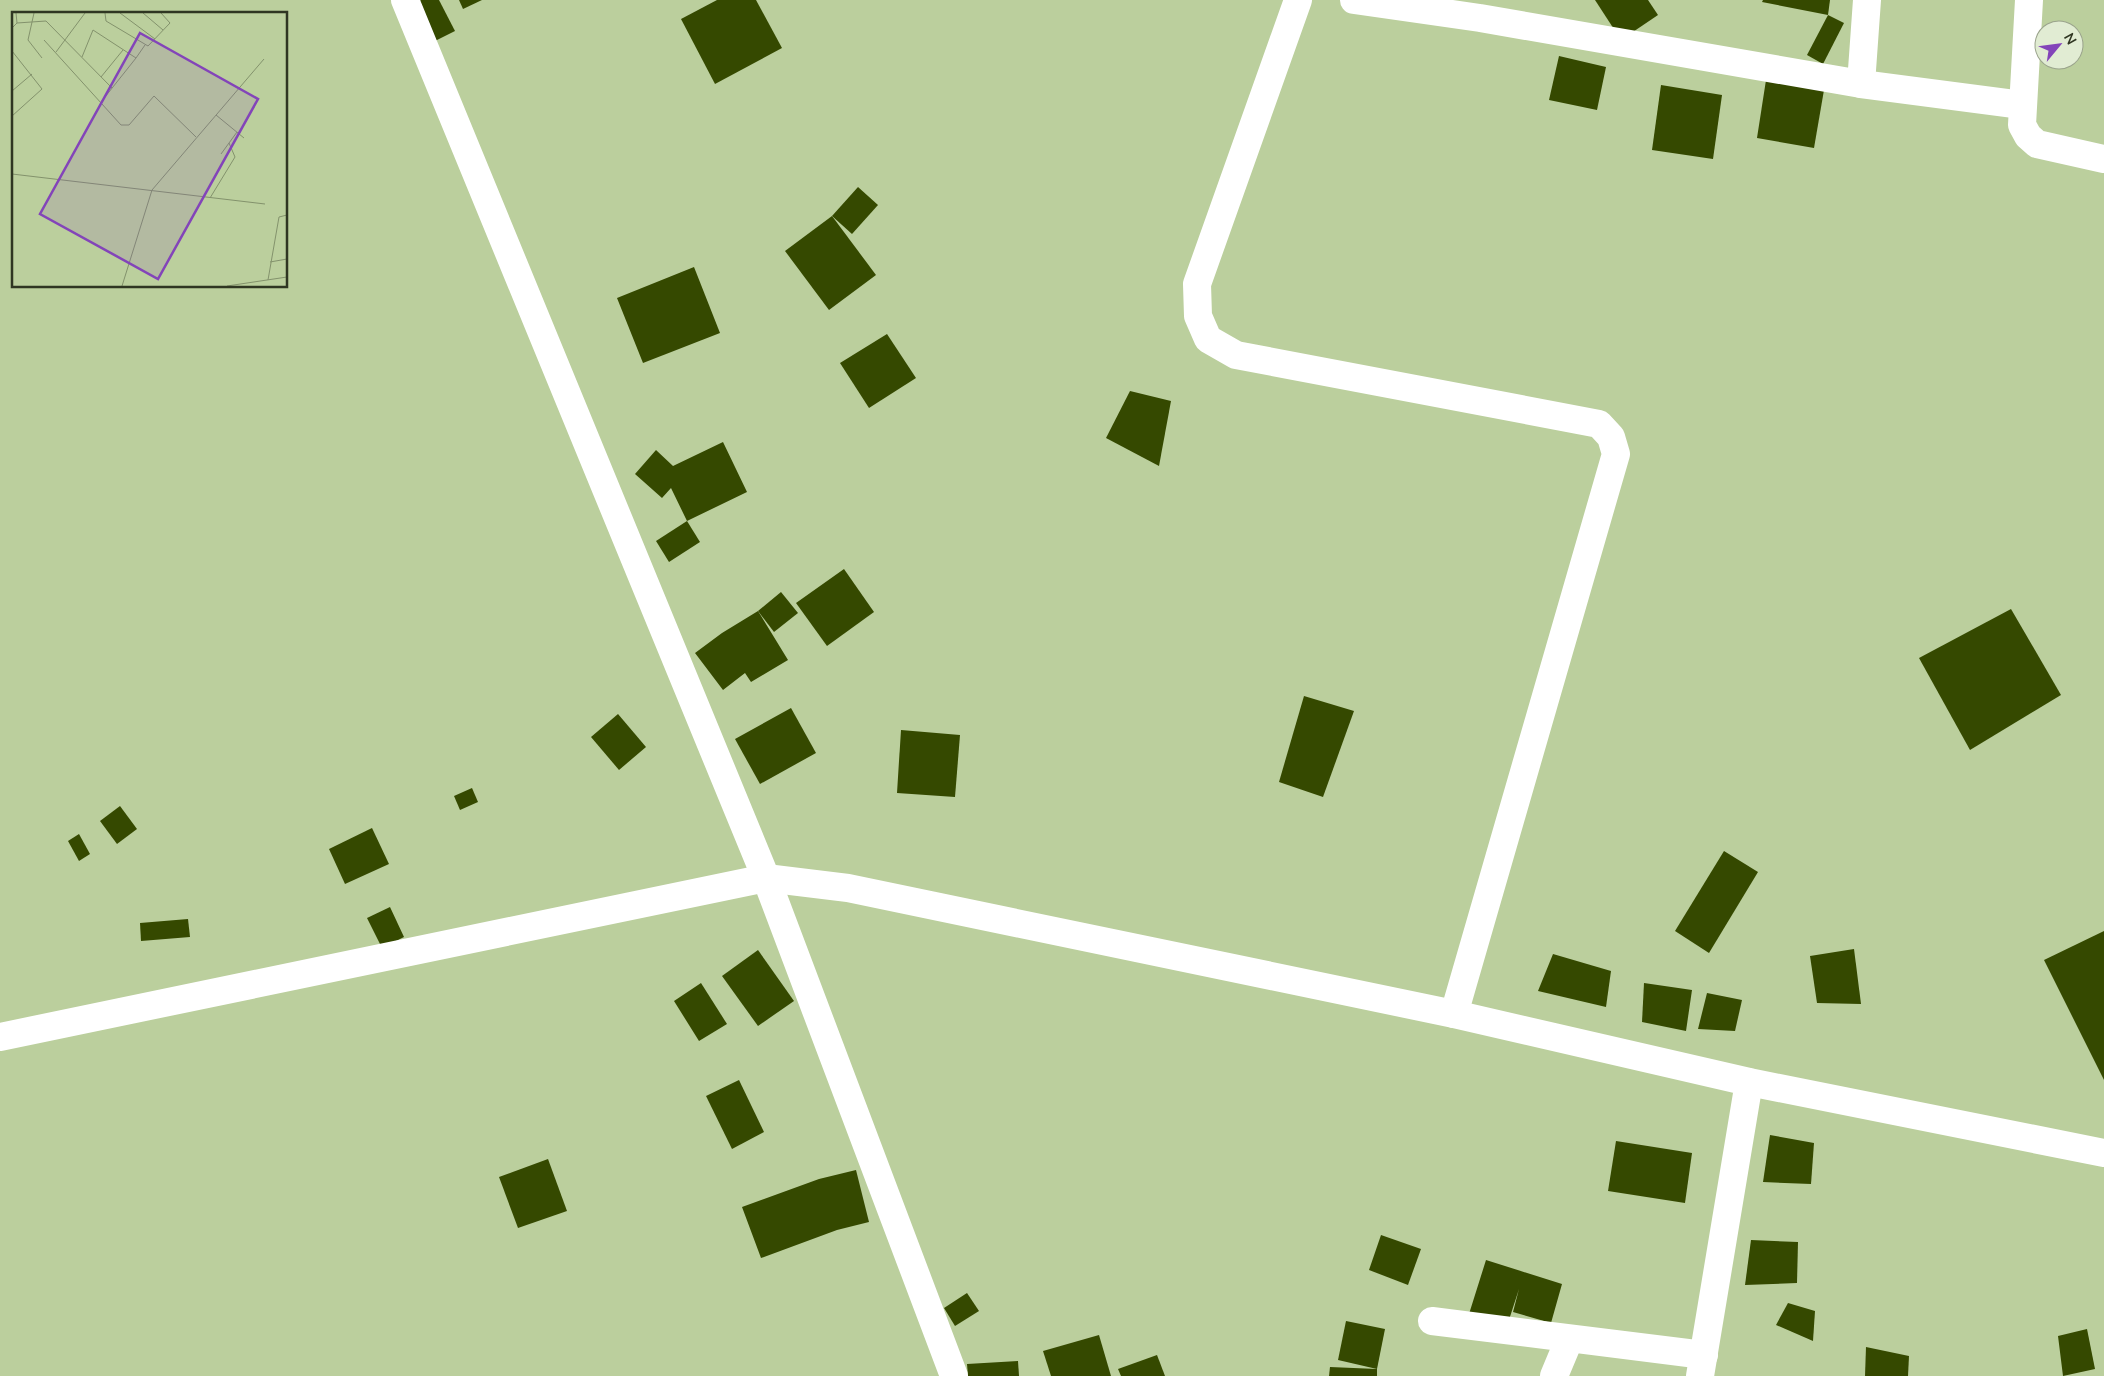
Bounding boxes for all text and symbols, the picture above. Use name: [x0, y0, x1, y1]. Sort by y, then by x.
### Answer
inset map: [12, 12, 288, 288]
north arrow: [2034, 20, 2084, 70]
text: N: [2060, 30, 2081, 48]

